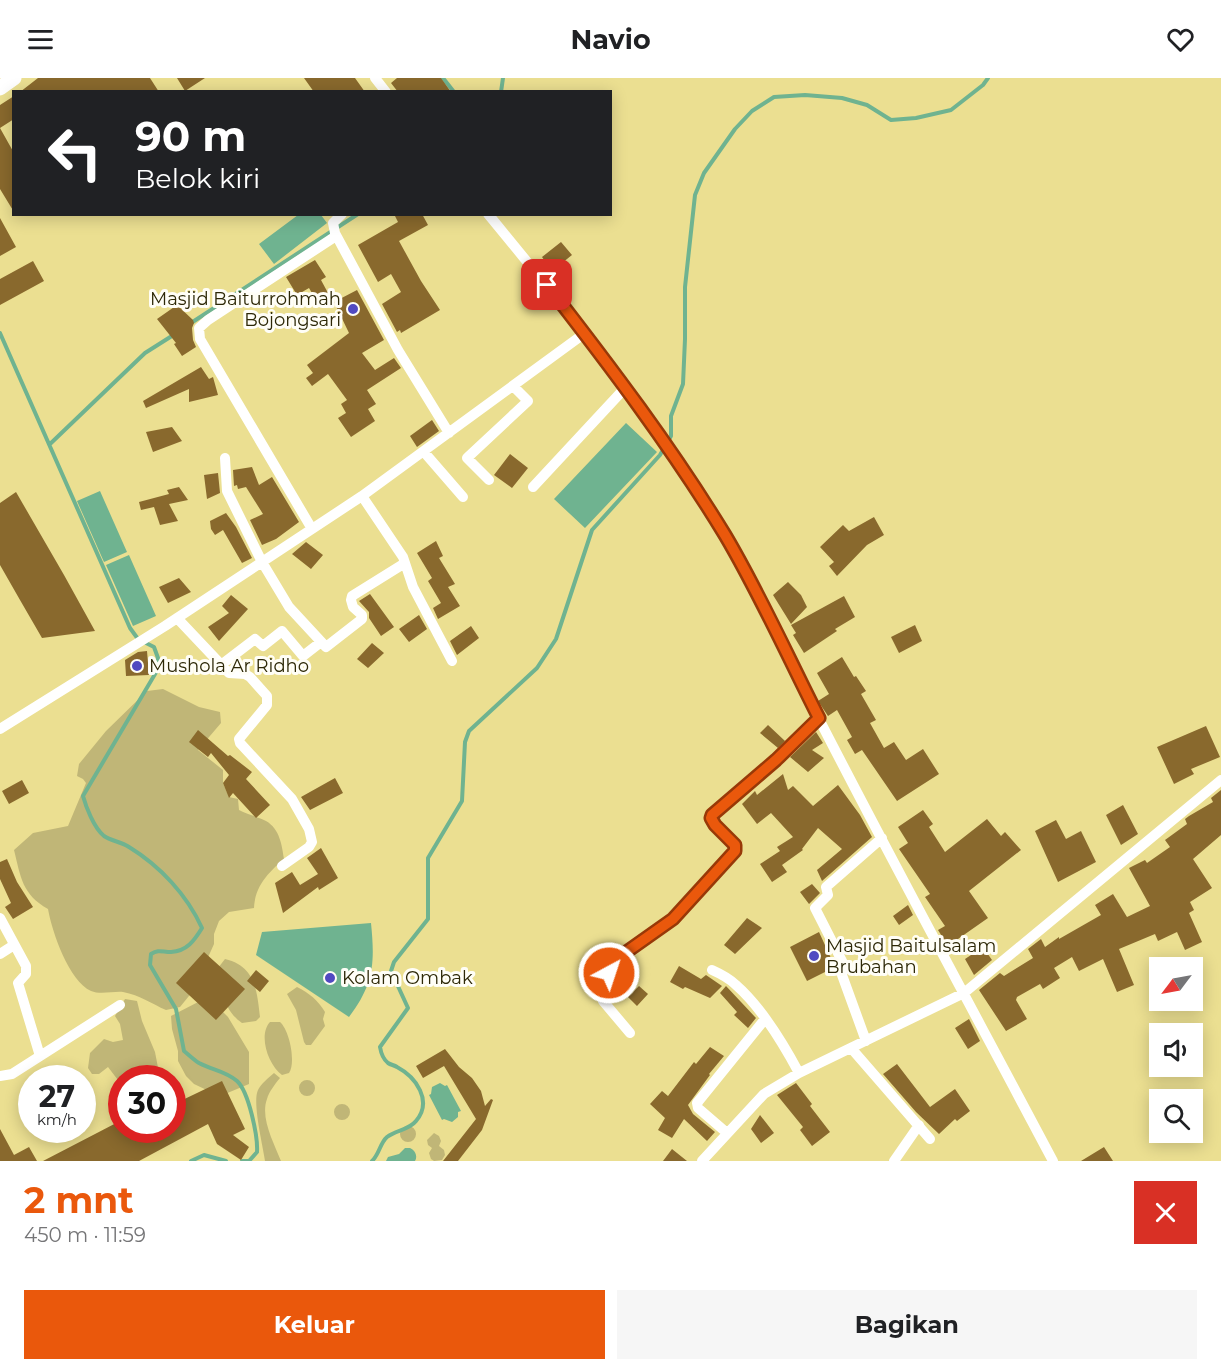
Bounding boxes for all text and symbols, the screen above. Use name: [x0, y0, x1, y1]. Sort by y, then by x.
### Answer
icon: menu: [24, 23, 57, 56]
text: Navio: [570, 23, 651, 56]
icon: heart: [1164, 23, 1197, 56]
text: 90 m: [135, 110, 246, 162]
icon: left: [36, 114, 114, 192]
text: Belok kiri: [135, 162, 260, 195]
pin: [521, 259, 572, 310]
icon: arrive: [530, 268, 563, 301]
place label: Masjid Baiturrohmah Bojongsari: [150, 288, 341, 331]
marker: Masjid Baiturrohmah Bojongsari: [346, 302, 360, 316]
place label: Mushola Ar Ridho: [149, 655, 309, 677]
marker: Mushola Ar Ridho: [130, 659, 144, 673]
place label: Masjid Baitulsalam Brubahan: [826, 935, 996, 978]
position arrow: [577, 941, 641, 1005]
marker: Masjid Baitulsalam Brubahan: [807, 949, 821, 963]
north arrow: [1149, 957, 1203, 1011]
map controls: [1149, 957, 1203, 1143]
place label: Kolam Ombak: [342, 967, 473, 989]
marker: Kolam Ombak: [323, 971, 337, 985]
button: sound: [1149, 1023, 1203, 1077]
speed limit sign: 30: [108, 1065, 186, 1143]
text: 27: [39, 1078, 75, 1115]
button: search: [1149, 1089, 1203, 1143]
text: km/h: [37, 1110, 77, 1129]
text: 2 mnt: [24, 1178, 134, 1222]
button: close: [1134, 1181, 1197, 1244]
text: 450 m · 11:59: [24, 1223, 146, 1247]
button: Keluar: [24, 1290, 605, 1359]
button: Bagikan: [617, 1290, 1197, 1359]

